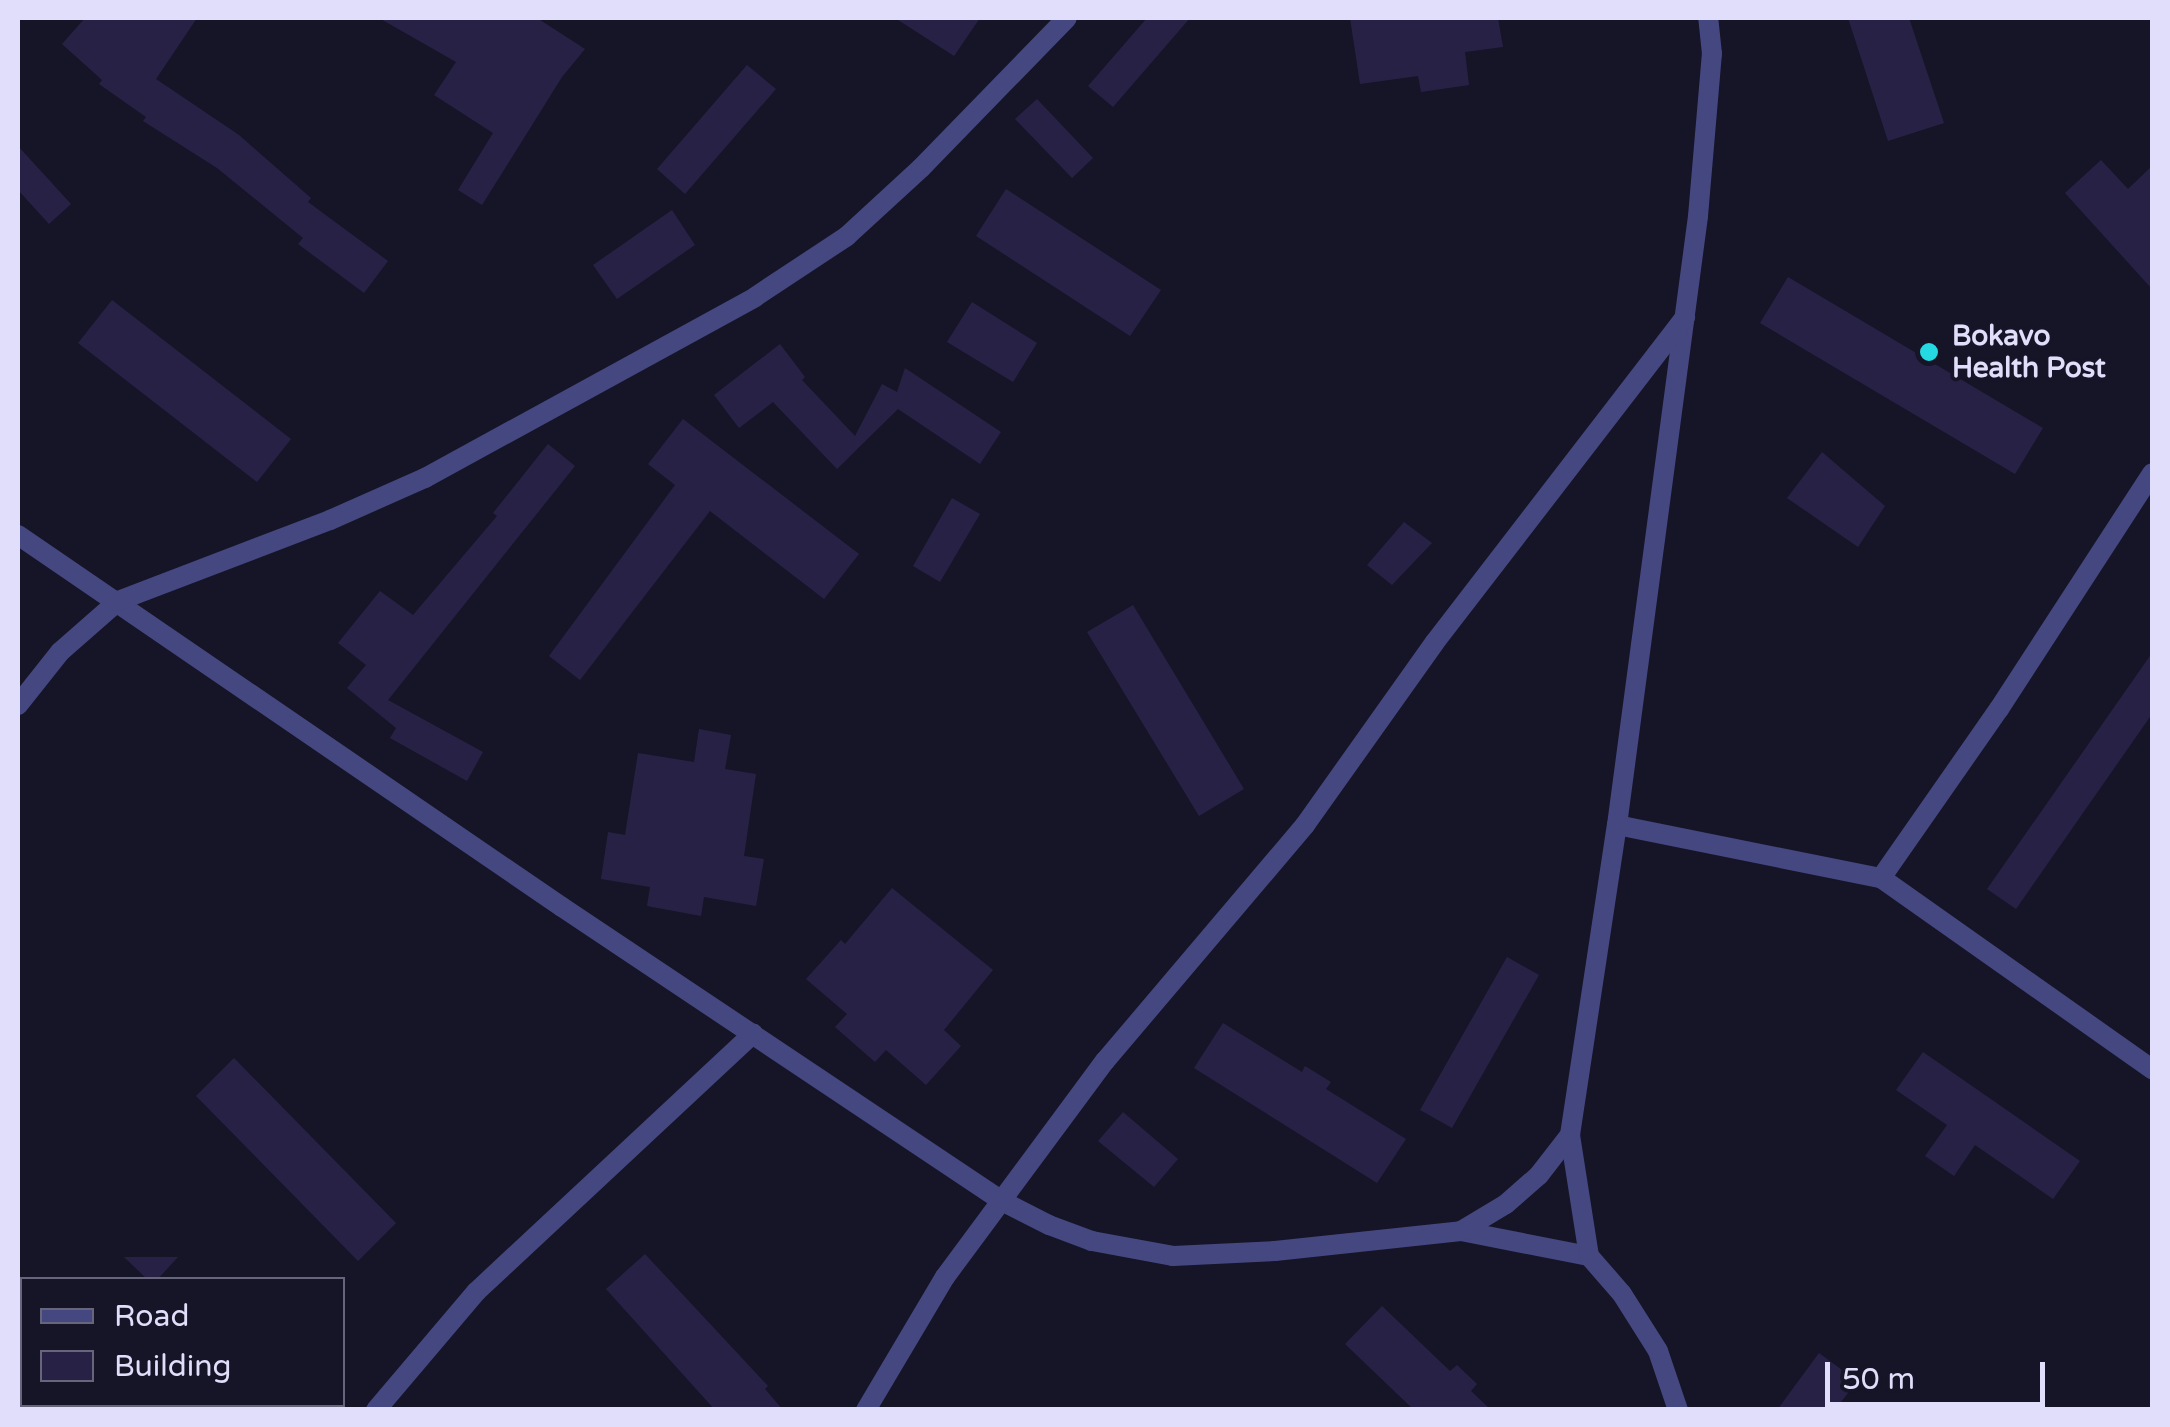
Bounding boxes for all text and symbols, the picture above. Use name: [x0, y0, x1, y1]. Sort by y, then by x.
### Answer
place label: Bokavo Health Post: [1952, 319, 2106, 385]
marker: Bokavo Health Post: [1916, 339, 1942, 365]
legend: [20, 1277, 345, 1407]
text: Road: [114, 1298, 189, 1335]
scale bar: [1830, 1342, 2050, 1404]
text: Building: [114, 1348, 231, 1385]
text: 50 m: [1842, 1361, 1915, 1398]

